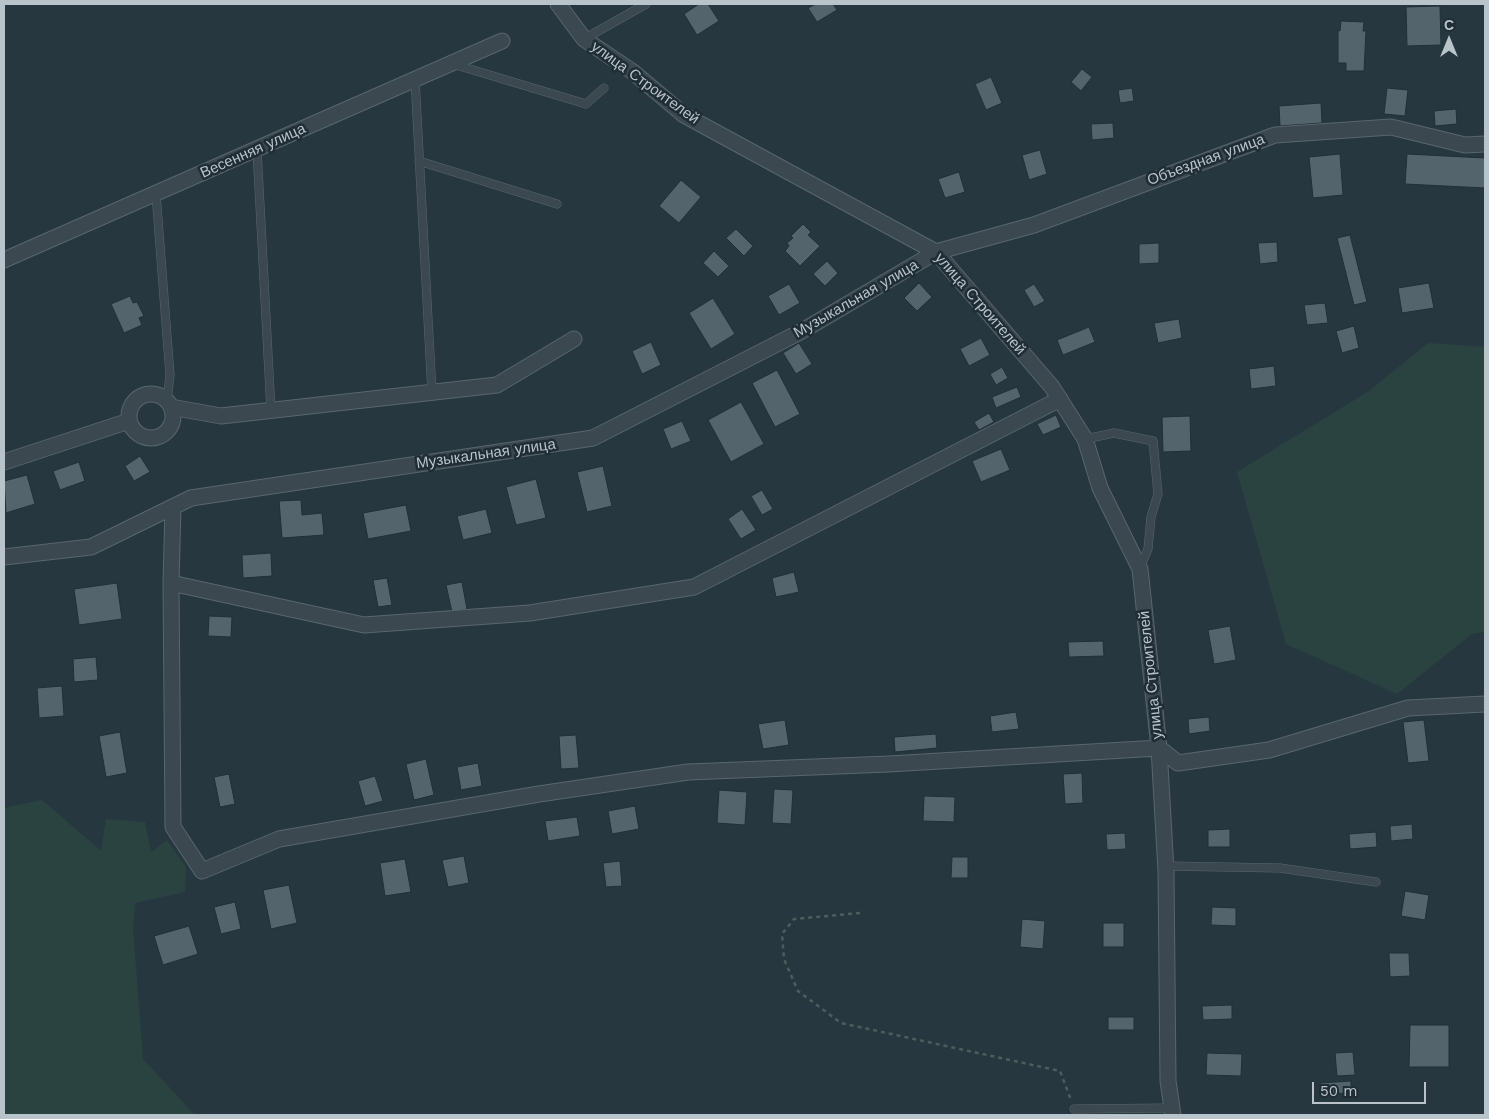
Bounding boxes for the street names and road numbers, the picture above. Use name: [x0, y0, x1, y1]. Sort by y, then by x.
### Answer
street label: улица Строителей: [587, 38, 703, 128]
street label: Весенняя улица: [198, 120, 308, 182]
street label: Объездная улица: [1145, 130, 1267, 190]
street label: улица Строителей: [931, 249, 1029, 359]
street label: Музыкальная улица: [791, 256, 921, 342]
street label: Музыкальная улица: [415, 435, 557, 473]
street label: улица Строителей: [1135, 610, 1167, 740]

